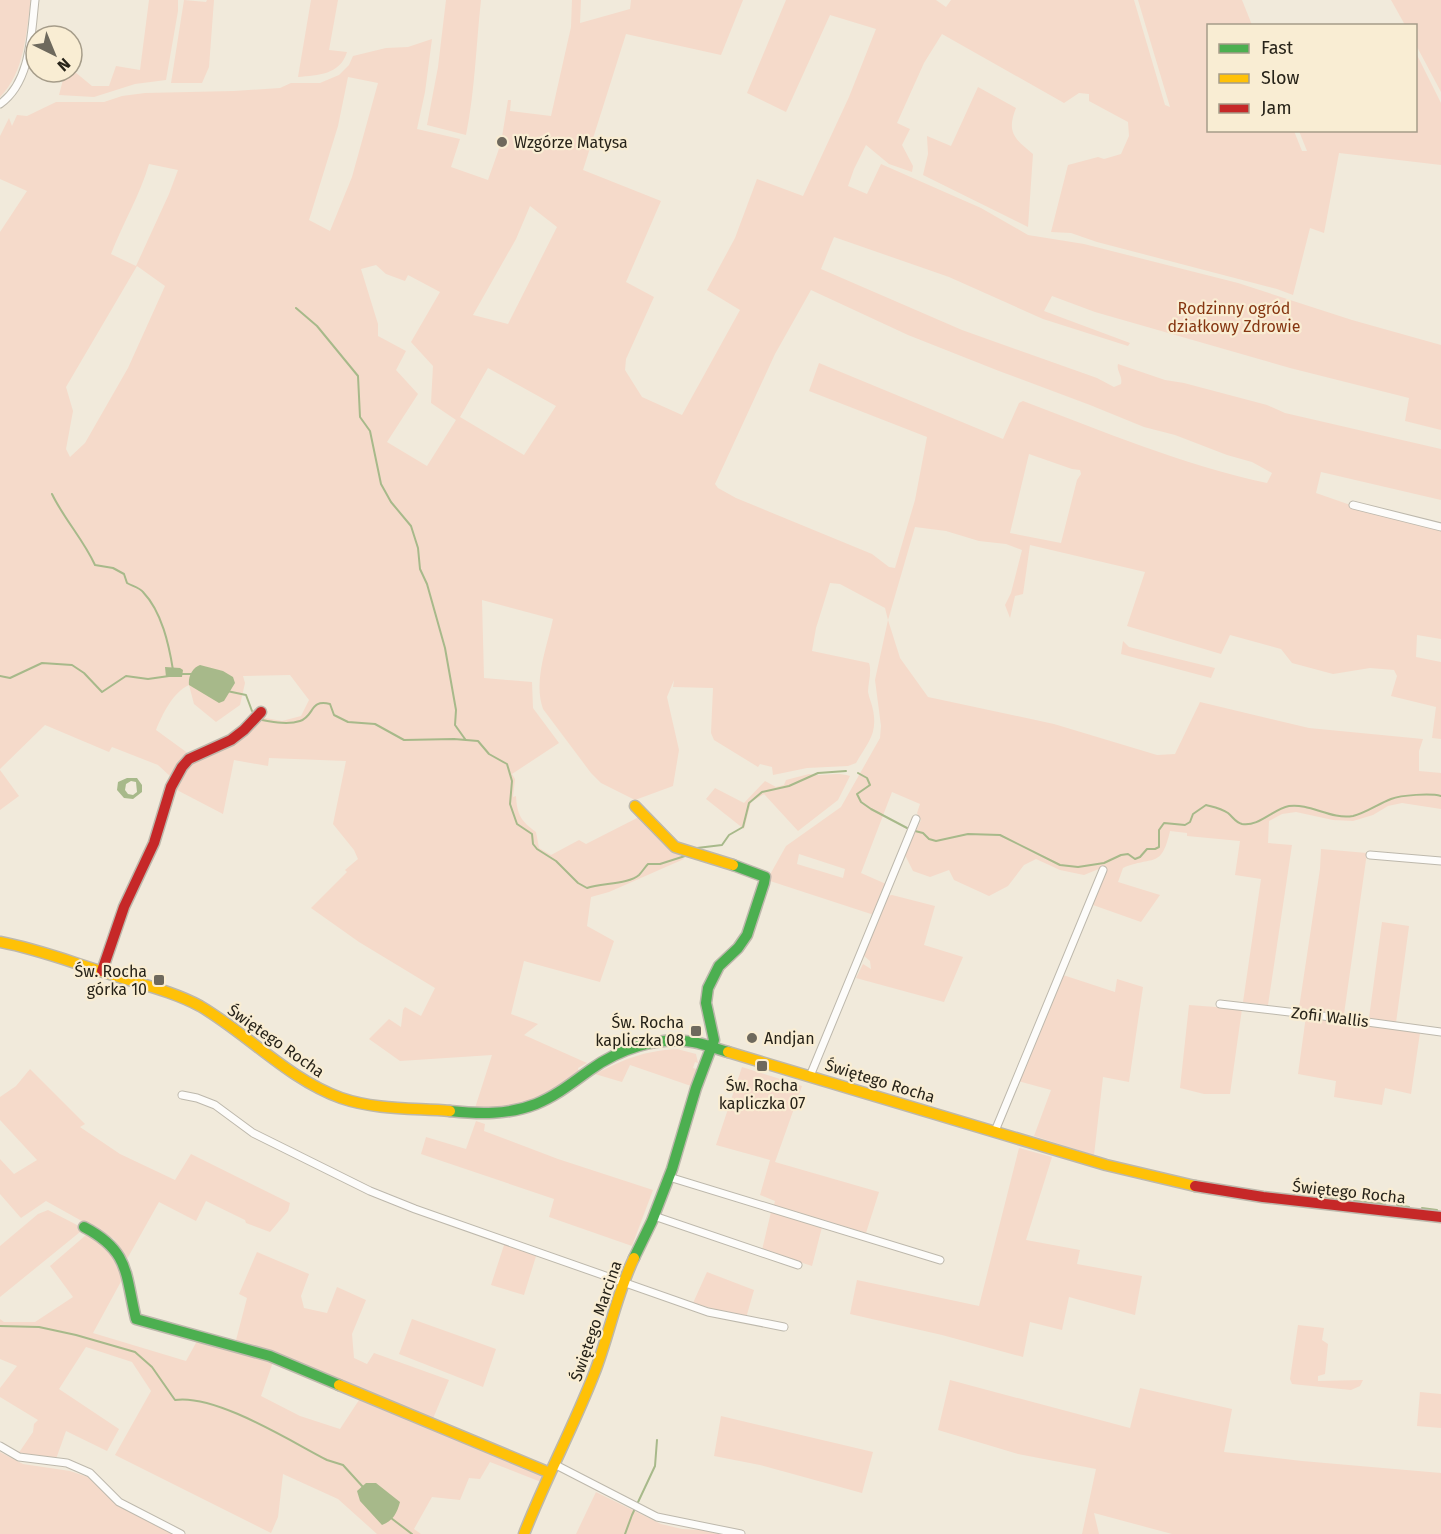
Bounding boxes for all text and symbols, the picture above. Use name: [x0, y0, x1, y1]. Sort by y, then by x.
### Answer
north arrow: [24, 24, 84, 84]
legend: [1207, 24, 1417, 132]
text: Fast: [1261, 37, 1294, 59]
text: N: [54, 54, 74, 75]
text: Slow: [1261, 67, 1300, 89]
text: Jam: [1261, 97, 1292, 119]
place label: Wzgórze Matysa: [514, 133, 628, 152]
marker: Wzgórze Matysa: [495, 135, 509, 149]
park label: Rodzinny ogród działkowy Zdrowie: [1168, 299, 1300, 336]
place label: Św. Rocha górka 10: [75, 961, 147, 999]
marker: Św. Rocha górka 10: [152, 973, 166, 987]
street label: Świętego Rocha: [224, 1000, 329, 1081]
street label: Zofii Wallis: [1290, 1003, 1370, 1031]
place label: Św. Rocha kapliczka 08: [595, 1012, 684, 1050]
marker: Św. Rocha kapliczka 08: [689, 1024, 703, 1038]
place label: Andjan: [764, 1029, 815, 1048]
marker: Andjan: [745, 1031, 759, 1045]
street label: Świętego Rocha: [823, 1054, 938, 1107]
marker: Św. Rocha kapliczka 07: [755, 1059, 769, 1073]
place label: Św. Rocha kapliczka 07: [719, 1075, 805, 1113]
street label: Świętego Rocha: [1291, 1176, 1407, 1207]
street label: Świętego Marcina: [565, 1258, 626, 1384]

